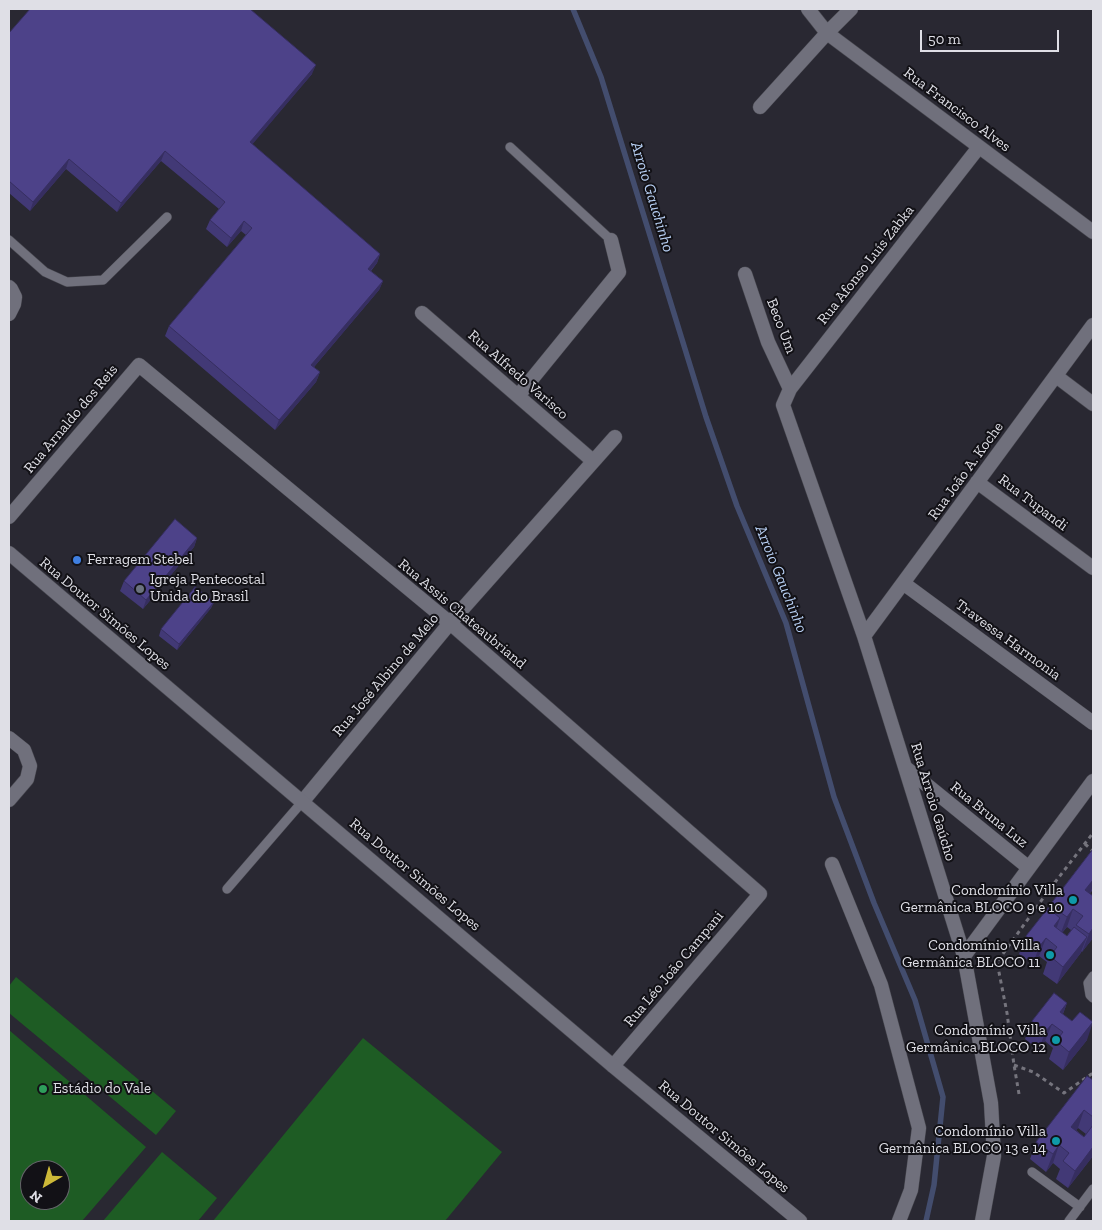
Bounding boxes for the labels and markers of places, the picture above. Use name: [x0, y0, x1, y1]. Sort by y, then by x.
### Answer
place label: Ferragem Stebel: [87, 551, 193, 569]
marker: Ferragem Stebel: [71, 554, 83, 566]
place label: Igreja Pentecostal Unida do Brasil: [150, 571, 265, 606]
marker: Igreja Pentecostal Unida do Brasil: [134, 583, 146, 595]
place label: Condomínio Villa Germânica BLOCO 9 e 10: [900, 882, 1063, 917]
marker: Condomínio Villa Germânica BLOCO 9 e 10: [1067, 894, 1079, 906]
place label: Condomínio Villa Germânica BLOCO 11: [902, 937, 1040, 972]
marker: Condomínio Villa Germânica BLOCO 11: [1044, 949, 1056, 961]
place label: Condomínio Villa Germânica BLOCO 12: [906, 1022, 1046, 1057]
marker: Condomínio Villa Germânica BLOCO 12: [1050, 1034, 1062, 1046]
place label: Estádio do Vale: [53, 1080, 151, 1098]
marker: Estádio do Vale: [37, 1083, 49, 1095]
place label: Condomínio Villa Germânica BLOCO 13 e 14: [879, 1123, 1046, 1158]
marker: Condomínio Villa Germânica BLOCO 13 e 14: [1050, 1135, 1062, 1147]

